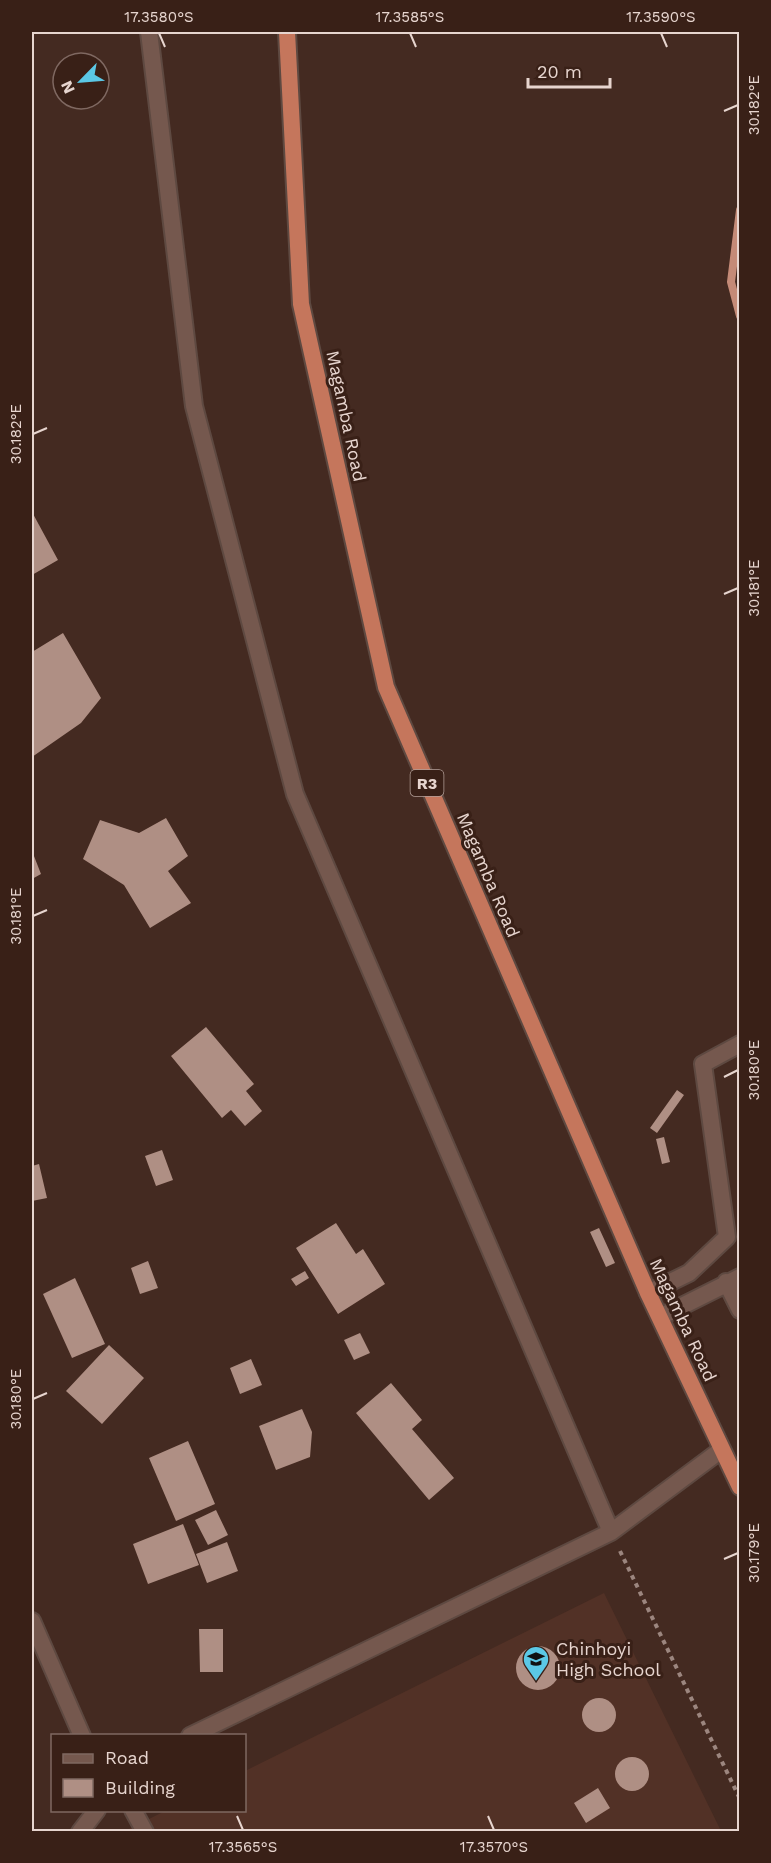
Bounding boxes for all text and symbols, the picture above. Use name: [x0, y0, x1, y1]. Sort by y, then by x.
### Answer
text: 17.3580°S: [124, 8, 194, 26]
text: 17.3585°S: [376, 8, 444, 26]
text: 17.3590°S: [626, 8, 696, 26]
north arrow: [51, 51, 111, 111]
scale bar: [528, 51, 610, 89]
text: 20 m: [537, 61, 582, 82]
text: 30.182°E: [745, 75, 763, 135]
text: N: [57, 78, 79, 97]
street label: Magamba Road: [322, 348, 371, 483]
text: 30.182°E: [7, 404, 25, 464]
text: 30.181°E: [745, 559, 763, 617]
road number: R3: [410, 770, 444, 796]
street label: Magamba Road: [453, 809, 524, 940]
text: 30.181°E: [7, 887, 25, 945]
text: 30.180°E: [745, 1040, 763, 1100]
street label: Magamba Road: [646, 1255, 721, 1385]
text: 30.180°E: [7, 1369, 25, 1429]
text: 30.179°E: [745, 1523, 763, 1583]
place label: Chinhoyi High School: [556, 1638, 661, 1680]
school or university icon: Chinhoyi High School: [521, 1644, 551, 1682]
legend: [51, 1734, 246, 1812]
text: Road: [105, 1747, 149, 1768]
text: Building: [105, 1777, 175, 1798]
text: 17.3565°S: [209, 1838, 277, 1856]
text: 17.3570°S: [460, 1838, 528, 1856]

